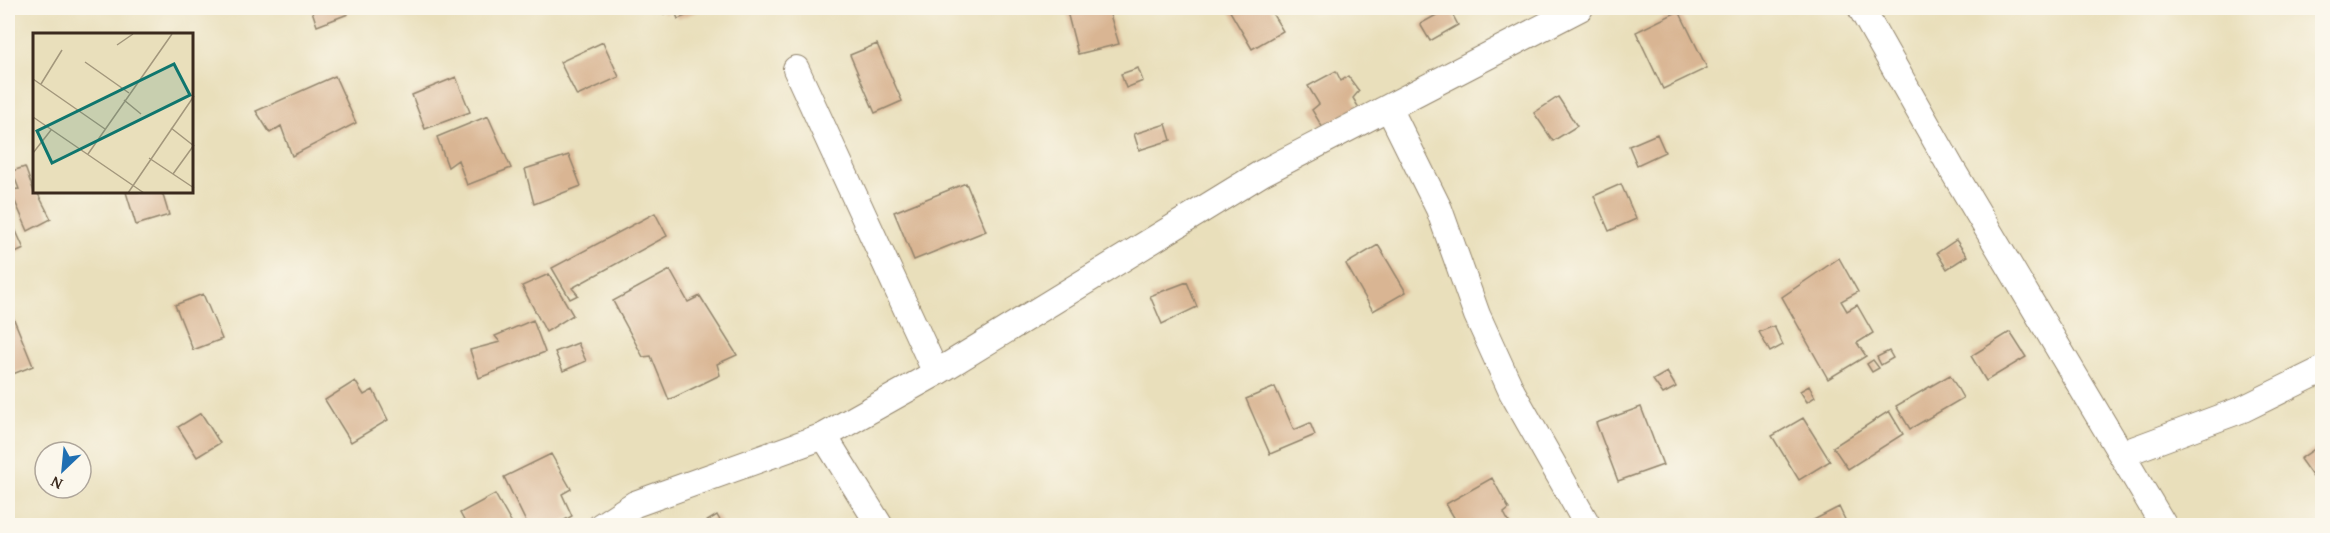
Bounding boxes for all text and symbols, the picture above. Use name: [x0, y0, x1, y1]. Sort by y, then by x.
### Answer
inset map: [33, 33, 194, 194]
north arrow: [33, 440, 93, 500]
text: N: [46, 470, 66, 497]

